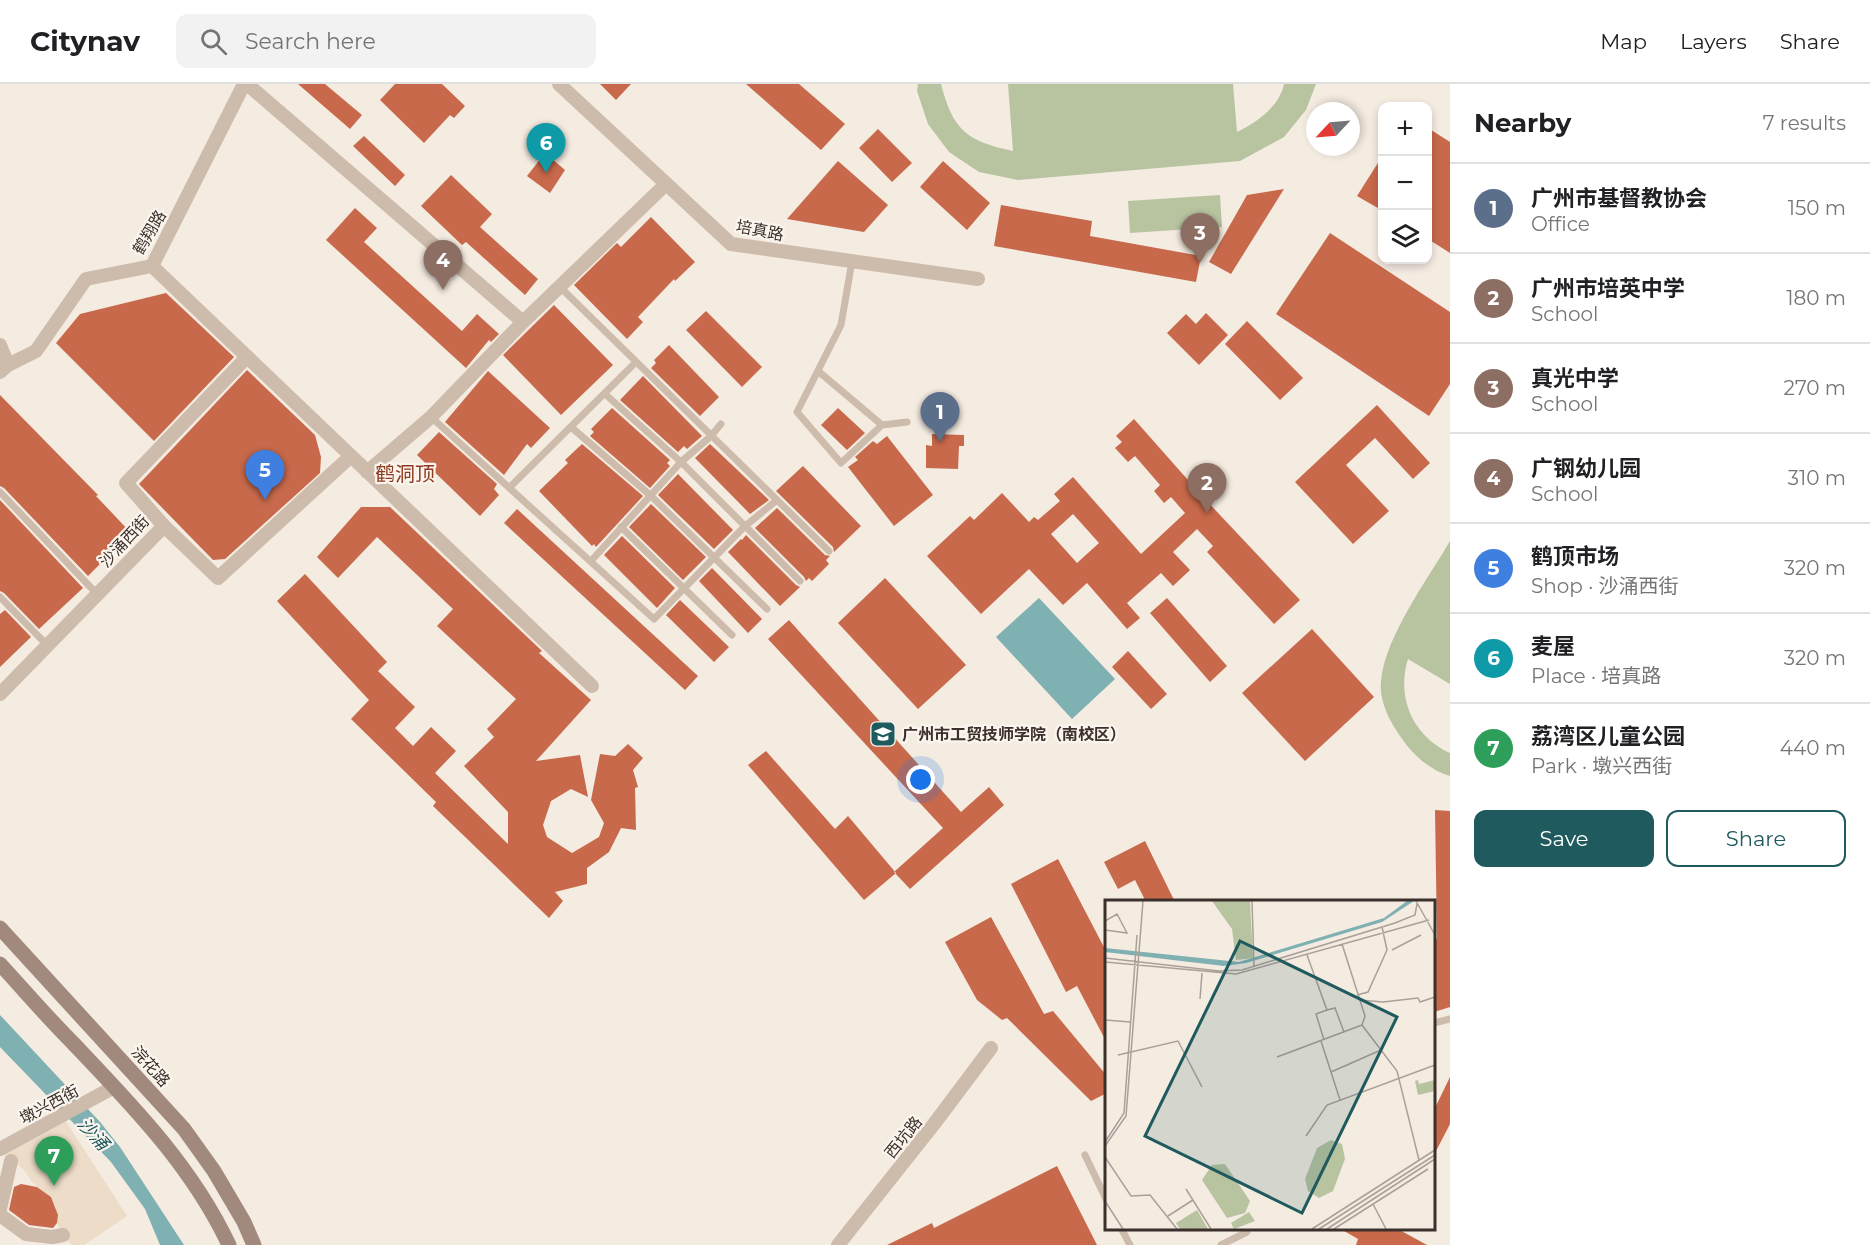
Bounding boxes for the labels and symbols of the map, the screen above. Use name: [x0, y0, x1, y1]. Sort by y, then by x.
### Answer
north arrow: [1306, 102, 1360, 156]
pin: 6: [526, 124, 566, 173]
street label: 鹤翔路: [129, 207, 170, 258]
pin: 3: [1180, 214, 1220, 263]
street label: 培真路: [735, 217, 785, 244]
pin: 4: [424, 240, 462, 290]
pin: 1: [920, 392, 960, 442]
pin: 5: [246, 450, 284, 500]
district label: 鹤洞顶: [375, 462, 435, 486]
pin: 2: [1188, 464, 1226, 513]
street label: 沙涌西街: [96, 511, 153, 571]
school or university icon: 广州市工贸技师学院（南校区）: [868, 719, 898, 749]
place label: 广州市工贸技师学院（南校区）: [902, 725, 1126, 744]
your location: [906, 765, 935, 794]
inset map: [1105, 900, 1435, 1230]
street label: 浣花路: [128, 1042, 174, 1091]
street label: 墩兴西街: [17, 1081, 82, 1128]
water label: 沙涌: [73, 1113, 115, 1156]
street label: 西坑路: [881, 1113, 926, 1162]
pin: 7: [34, 1136, 74, 1186]

